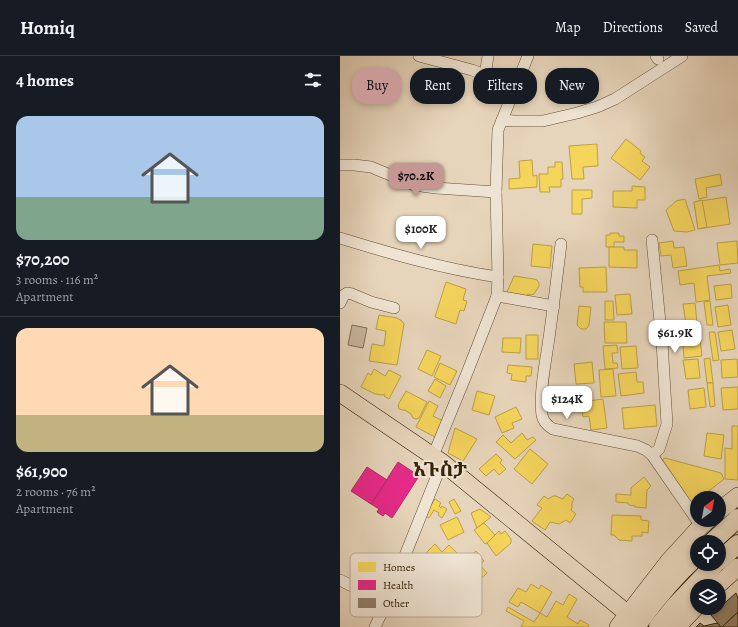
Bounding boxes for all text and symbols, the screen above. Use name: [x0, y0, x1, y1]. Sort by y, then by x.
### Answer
text: Homiq: [20, 15, 75, 41]
text: Map: [555, 18, 581, 37]
text: Directions: [603, 18, 663, 37]
text: Saved: [685, 18, 718, 37]
chip: Buy: [352, 68, 402, 104]
chip: Rent: [410, 68, 465, 104]
chip: Filters: [473, 68, 537, 104]
chip: New: [545, 68, 599, 104]
text: 4 homes: [16, 69, 74, 92]
icon: filters: [302, 69, 324, 91]
icon: home: [134, 142, 206, 214]
pin: $70.2K: [383, 163, 449, 197]
text: $70.2K: [398, 167, 434, 184]
pin: $100K: [393, 216, 449, 250]
text: $100K: [405, 220, 437, 237]
text: $70,200: [16, 248, 70, 271]
text: 3 rooms · 116 m²: [16, 271, 98, 288]
text: Apartment: [16, 288, 74, 305]
pin: $61.9K: [642, 320, 708, 354]
text: $61.9K: [658, 324, 692, 341]
icon: home: [134, 354, 206, 426]
pin: $124K: [539, 386, 595, 420]
text: $124K: [551, 390, 583, 407]
district label: አጉስታ: [413, 456, 467, 483]
text: $61,900: [16, 460, 68, 483]
text: 2 rooms · 76 m²: [16, 483, 95, 500]
north arrow: [690, 491, 726, 527]
map controls: [690, 491, 726, 615]
text: Apartment: [16, 500, 74, 517]
button: locate: [690, 535, 726, 571]
legend: [350, 553, 482, 617]
text: Homes: [383, 560, 415, 575]
text: Health: [383, 578, 413, 593]
button: layers: [690, 579, 726, 615]
text: Other: [383, 596, 409, 611]

